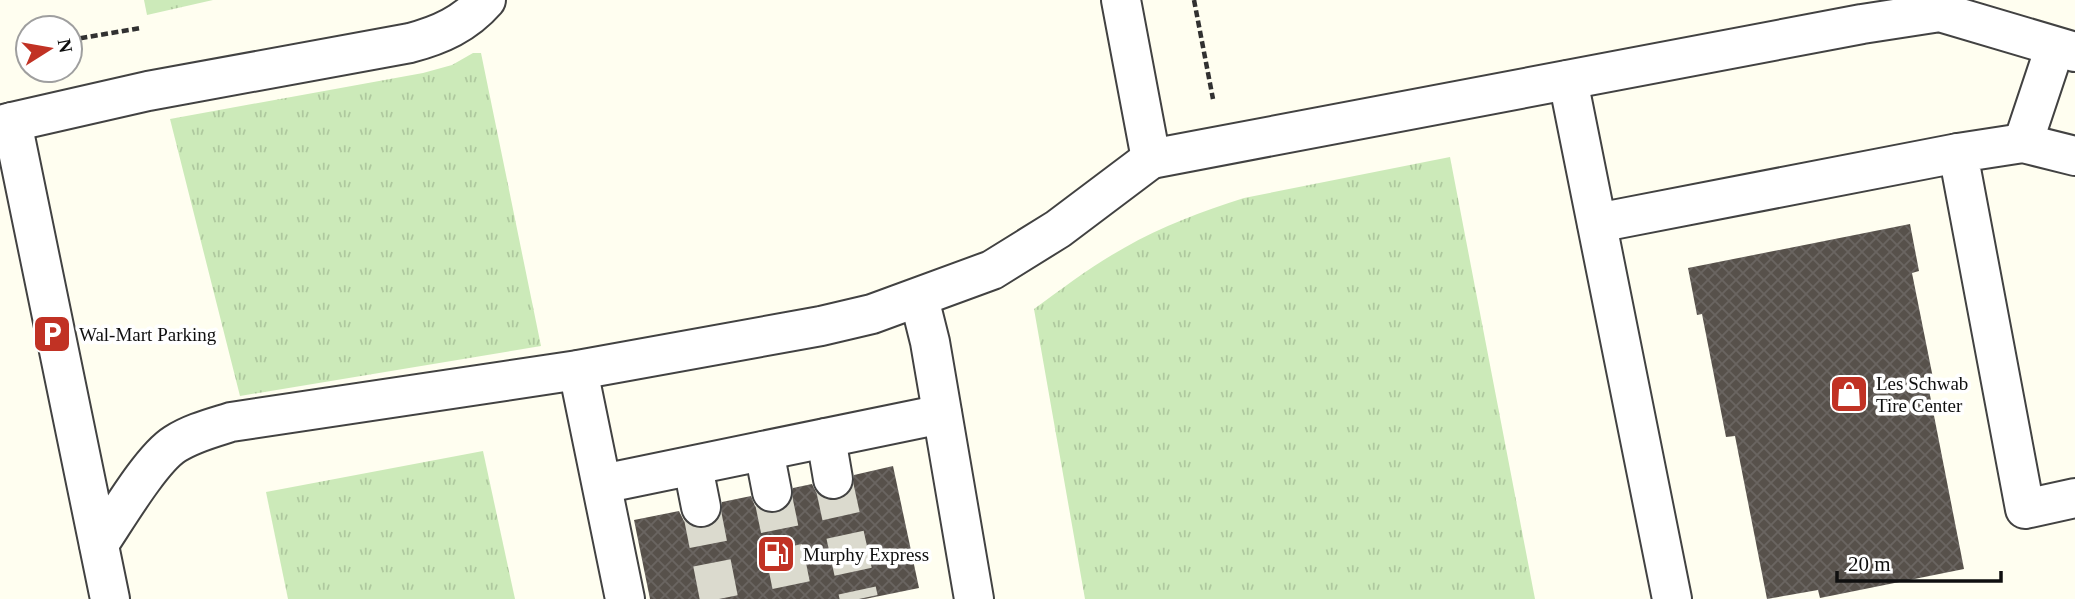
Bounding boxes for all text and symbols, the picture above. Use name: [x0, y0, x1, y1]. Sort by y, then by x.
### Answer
north arrow: [14, 14, 84, 84]
text: N: [54, 37, 77, 55]
parking icon: Wal-Mart Parking: [31, 313, 73, 355]
place label: Wal-Mart Parking: [79, 324, 217, 345]
shop icon: Les Schwab Tire Center: [1828, 373, 1870, 415]
place label: Les Schwab Tire Center: [1876, 373, 1968, 416]
fuel station icon: Murphy Express: [755, 533, 797, 575]
scale bar: [1837, 540, 2002, 584]
place label: Murphy Express: [803, 544, 929, 565]
text: 20 m: [1848, 552, 1891, 576]

